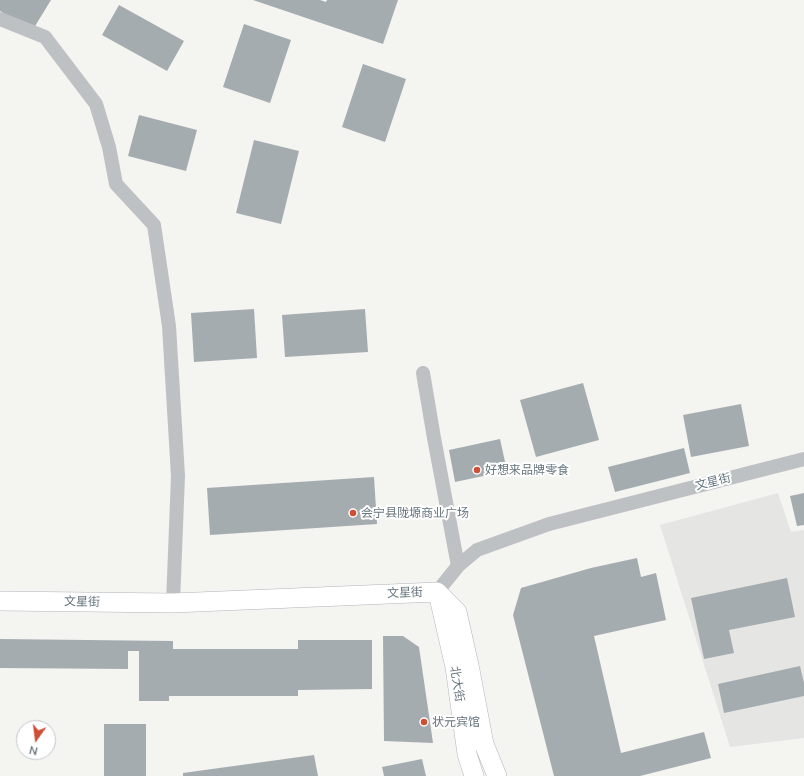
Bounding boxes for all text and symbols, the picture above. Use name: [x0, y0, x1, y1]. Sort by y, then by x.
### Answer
place label: 好想来品牌零食: [485, 463, 569, 477]
marker: 好想来品牌零食: [472, 465, 482, 475]
street label: 文星街: [694, 471, 732, 493]
place label: 会宁县陇塬商业广场: [361, 506, 469, 520]
marker: 会宁县陇塬商业广场: [348, 508, 358, 518]
street label: 文星街: [387, 585, 423, 601]
street label: 文星街: [64, 594, 100, 610]
street label: 北大街: [447, 665, 467, 703]
place label: 状元宾馆: [432, 715, 480, 729]
marker: 状元宾馆: [419, 717, 429, 727]
north arrow: [16, 720, 56, 760]
text: N: [28, 743, 39, 758]

